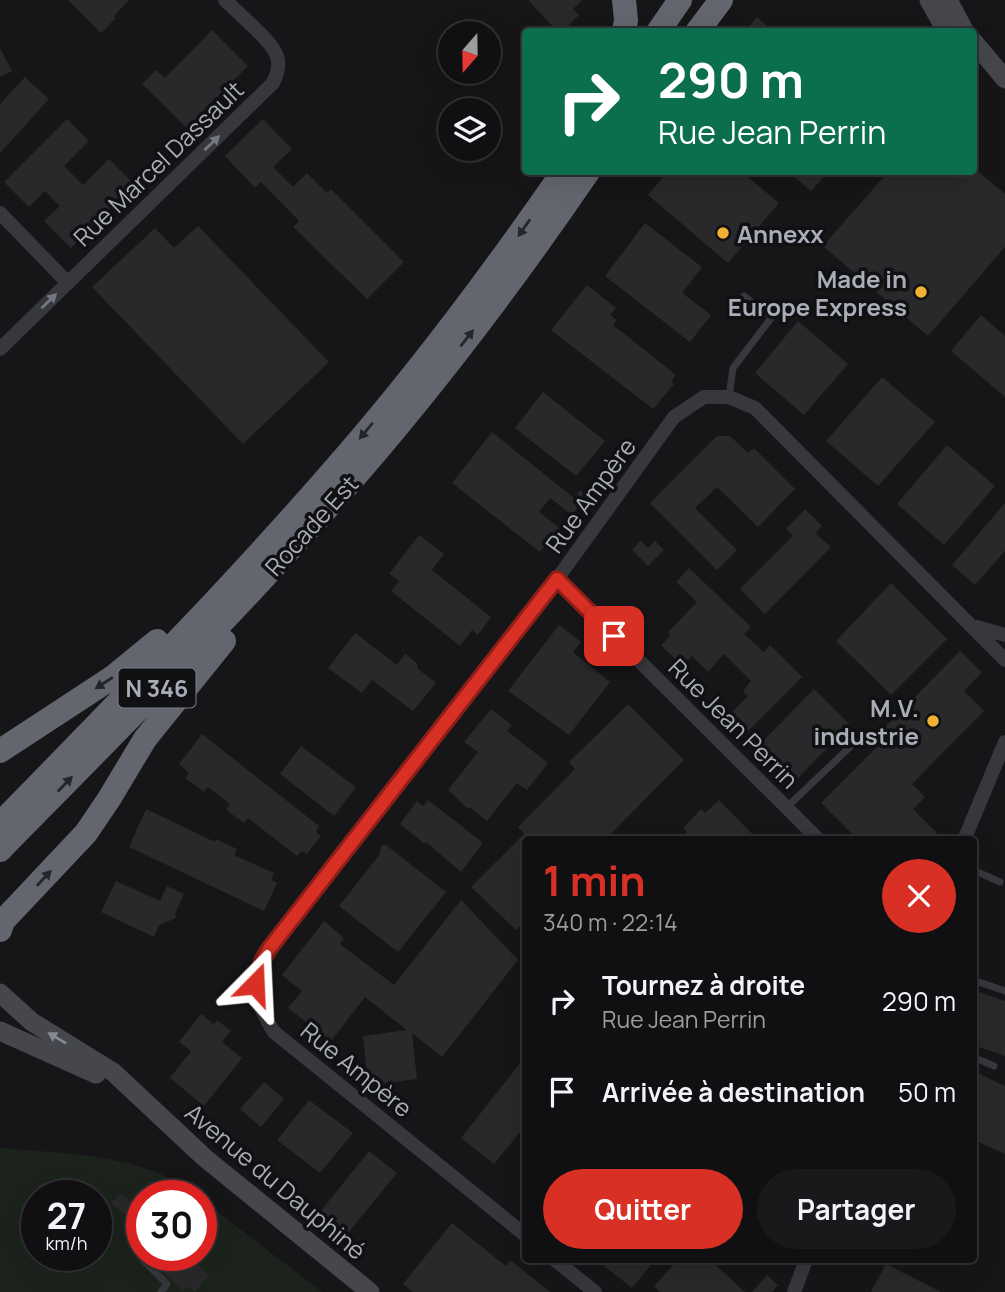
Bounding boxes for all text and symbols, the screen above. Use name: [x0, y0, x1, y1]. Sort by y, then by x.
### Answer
north arrow: [438, 21, 500, 84]
map controls: [438, 21, 501, 161]
text: 290 m: [658, 46, 804, 113]
icon: right: [543, 56, 634, 147]
street label: Rue Marcel Dassault: [66, 73, 250, 253]
button: layers: [438, 98, 501, 161]
text: Rue Jean Perrin: [658, 110, 886, 154]
one-way arrow: [203, 135, 220, 151]
place label: Annexx: [737, 217, 824, 250]
one-way arrow: [518, 218, 531, 237]
marker: Annexx: [715, 225, 731, 241]
place label: Made in Europe Express: [728, 262, 907, 323]
marker: Made in Europe Express: [913, 284, 929, 300]
one-way arrow: [40, 294, 57, 310]
one-way arrow: [460, 329, 475, 347]
one-way arrow: [358, 422, 374, 440]
street label: Rue Ampère: [537, 431, 643, 559]
street label: Rocade Est: [257, 468, 365, 582]
pin: [584, 606, 644, 666]
icon: arrive: [595, 617, 633, 655]
street label: Rue Jean Perrin: [662, 651, 806, 795]
road number: N 346: [118, 668, 196, 708]
one-way arrow: [94, 676, 113, 689]
place label: M.V. industrie: [813, 691, 919, 752]
marker: M.V. industrie: [925, 713, 941, 729]
one-way arrow: [56, 776, 72, 793]
text: 1 min: [543, 851, 646, 909]
button: close: [882, 859, 956, 933]
one-way arrow: [35, 870, 51, 887]
text: 340 m · 22:14: [543, 906, 677, 938]
position arrow: [218, 947, 292, 1021]
text: Tournez à droite: [602, 967, 805, 1003]
icon: right: [543, 982, 581, 1020]
text: 290 m: [882, 983, 956, 1019]
text: Rue Jean Perrin: [602, 1003, 766, 1035]
street label: Rue Ampère: [294, 1014, 420, 1124]
one-way arrow: [48, 1032, 67, 1044]
icon: arrive: [543, 1073, 581, 1111]
text: Arrivée à destination: [602, 1074, 865, 1110]
text: 50 m: [898, 1074, 956, 1110]
street label: Avenue du Dauphiné: [179, 1096, 373, 1266]
button: Quitter: [543, 1169, 743, 1249]
button: Partager: [757, 1169, 956, 1249]
speed limit sign: 30: [126, 1180, 217, 1271]
text: 27: [47, 1192, 86, 1240]
text: km/h: [46, 1231, 87, 1255]

